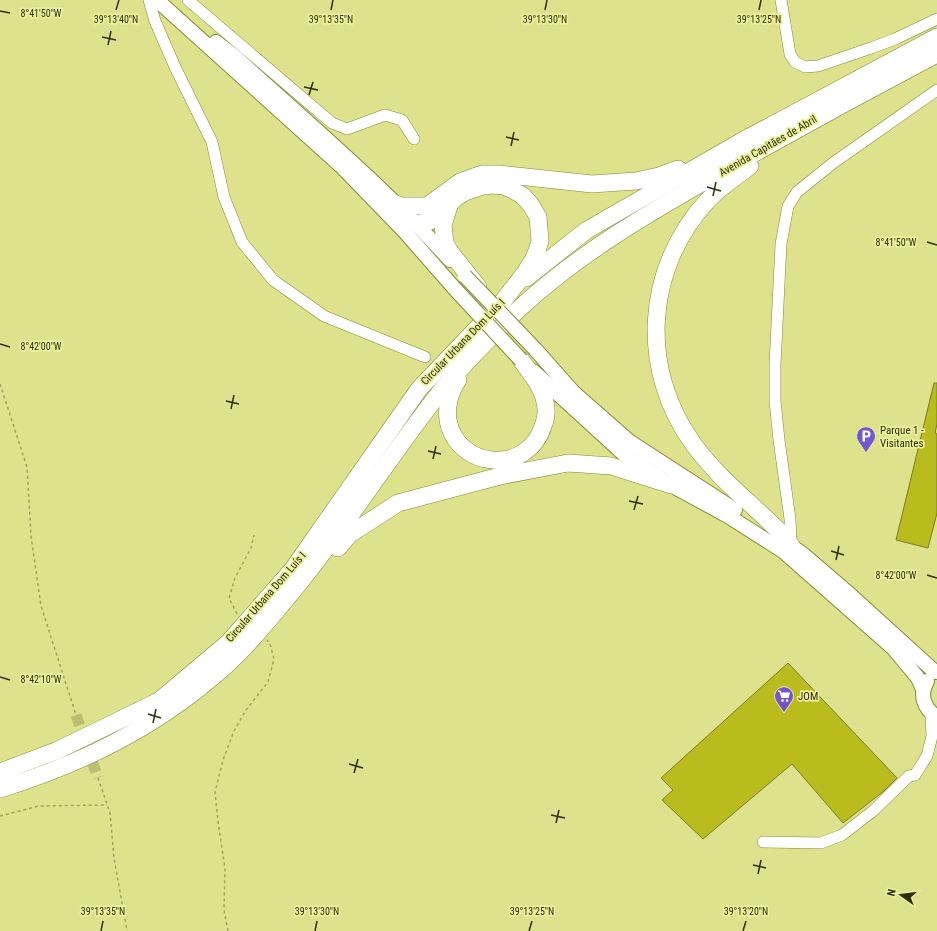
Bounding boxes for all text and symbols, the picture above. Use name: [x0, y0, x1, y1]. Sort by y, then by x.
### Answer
text: 8°41'50"W: [21, 8, 62, 19]
text: 39°13'40"N: [94, 14, 138, 25]
text: 39°13'35"N: [309, 14, 353, 25]
text: 39°13'30"N: [523, 14, 567, 25]
text: 39°13'25"N: [737, 14, 781, 25]
street label: Avenida Capitães de Abril: [717, 113, 819, 179]
text: 8°41'50"W: [876, 237, 917, 248]
street label: Circular Urbana Dom Luís I: [418, 296, 508, 388]
text: 8°42'00"W: [21, 341, 62, 352]
place label: Parque 1 - Visitantes: [880, 424, 924, 450]
parking icon: Parque 1 - Visitantes: [855, 425, 877, 453]
street label: Circular Urbana Dom Luís I: [223, 549, 309, 645]
text: 8°42'00"W: [876, 570, 917, 581]
text: 8°42'10"W: [21, 674, 62, 685]
supermarket icon: JOM: [773, 685, 795, 713]
place label: JOM: [798, 690, 818, 703]
north arrow: [881, 875, 921, 915]
text: N: [885, 888, 899, 898]
text: 39°13'35"N: [81, 906, 125, 917]
text: 39°13'30"N: [295, 906, 339, 917]
text: 39°13'25"N: [510, 906, 554, 917]
text: 39°13'20"N: [724, 906, 768, 917]

